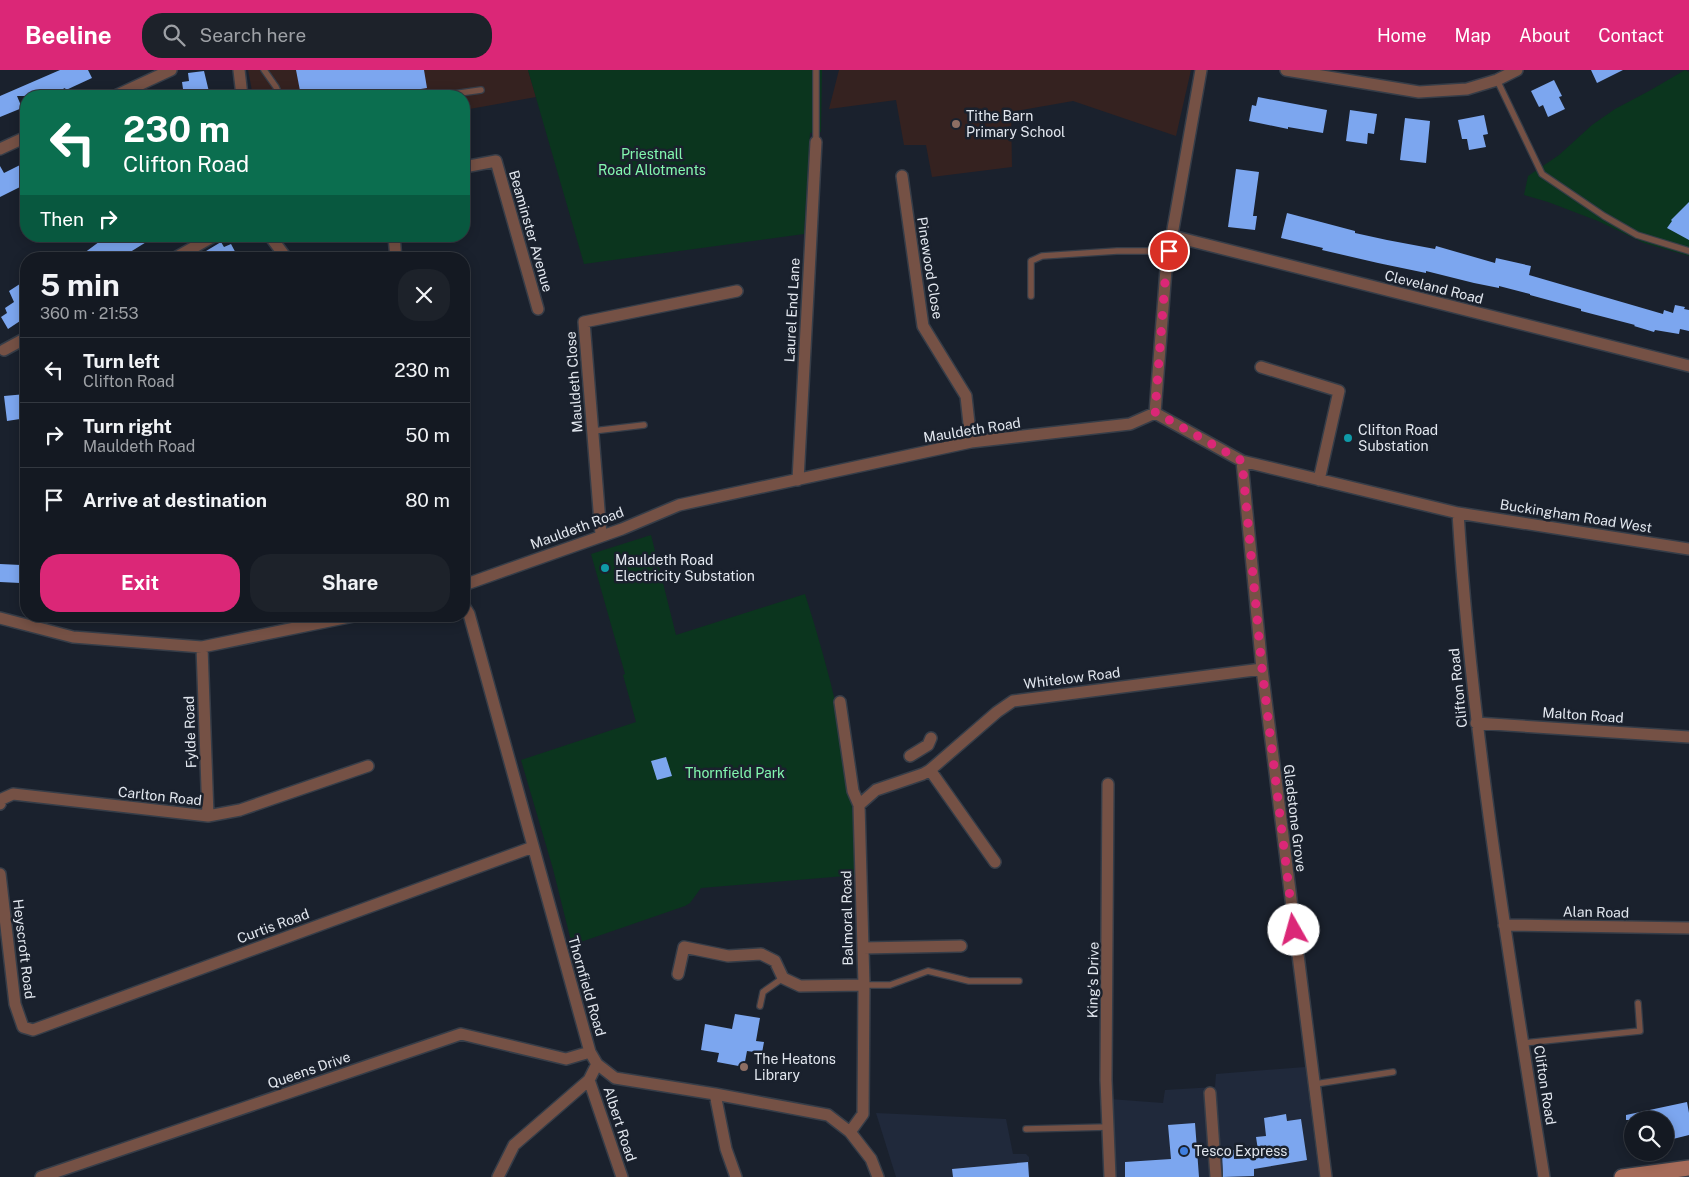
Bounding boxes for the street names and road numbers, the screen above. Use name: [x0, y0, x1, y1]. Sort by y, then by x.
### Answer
street label: Beaminster Avenue: [506, 168, 556, 294]
street label: Pinewood Close: [914, 216, 946, 320]
street label: Laurel End Lane: [781, 257, 803, 363]
street label: Cleveland Road: [1383, 267, 1485, 307]
street label: Mauldeth Close: [562, 331, 586, 433]
street label: Mauldeth Road: [922, 414, 1022, 446]
street label: Buckingham Road West: [1499, 496, 1653, 536]
street label: Mauldeth Road: [528, 504, 626, 552]
street label: Clifton Road: [1446, 647, 1470, 729]
street label: Whitelow Road: [1023, 664, 1121, 692]
street label: Fylde Road: [181, 696, 199, 768]
street label: Malton Road: [1542, 704, 1624, 726]
street label: Gladstone Grove: [1280, 763, 1310, 873]
street label: Carlton Road: [117, 784, 203, 808]
street label: Balmoral Road: [838, 870, 856, 966]
street label: Heyscroft Road: [10, 898, 38, 1000]
street label: Alan Road: [1563, 903, 1629, 921]
street label: Curtis Road: [235, 906, 311, 946]
street label: Thornfield Road: [565, 934, 609, 1038]
street label: King's Drive: [1084, 942, 1102, 1018]
street label: Clifton Road: [1531, 1044, 1559, 1126]
street label: Queens Drive: [266, 1048, 353, 1092]
street label: Albert Road: [600, 1085, 640, 1163]

